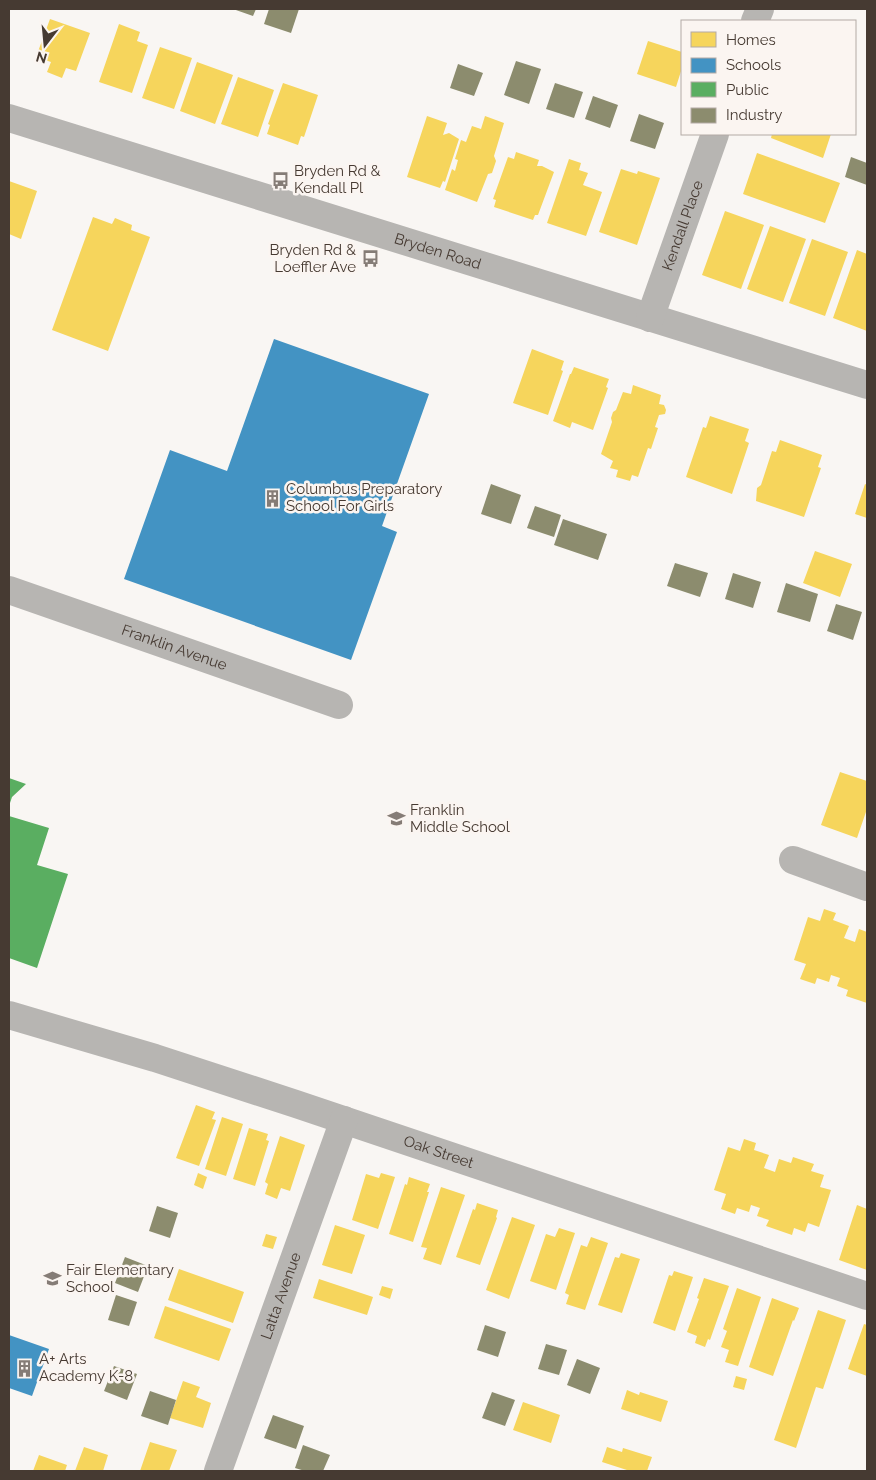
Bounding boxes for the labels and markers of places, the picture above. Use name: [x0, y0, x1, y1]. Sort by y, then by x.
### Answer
place label: Bryden Rd & Kendall Pl: [294, 162, 381, 197]
bus stop icon: Bryden Rd & Kendall Pl: [270, 170, 290, 190]
place label: Bryden Rd & Loeffler Ave: [269, 241, 356, 276]
bus stop icon: Bryden Rd & Loeffler Ave: [360, 249, 380, 269]
place label: Columbus Preparatory School For Girls: [286, 480, 442, 515]
building icon: Columbus Preparatory School For Girls: [262, 488, 282, 508]
place label: Franklin Middle School: [410, 801, 511, 836]
school or university icon: Franklin Middle School: [386, 809, 406, 829]
place label: Fair Elementary School: [66, 1261, 174, 1296]
school or university icon: Fair Elementary School: [42, 1269, 62, 1289]
place label: A+ Arts Academy K-8: [39, 1350, 133, 1385]
building icon: A+ Arts Academy K-8: [15, 1358, 35, 1378]

